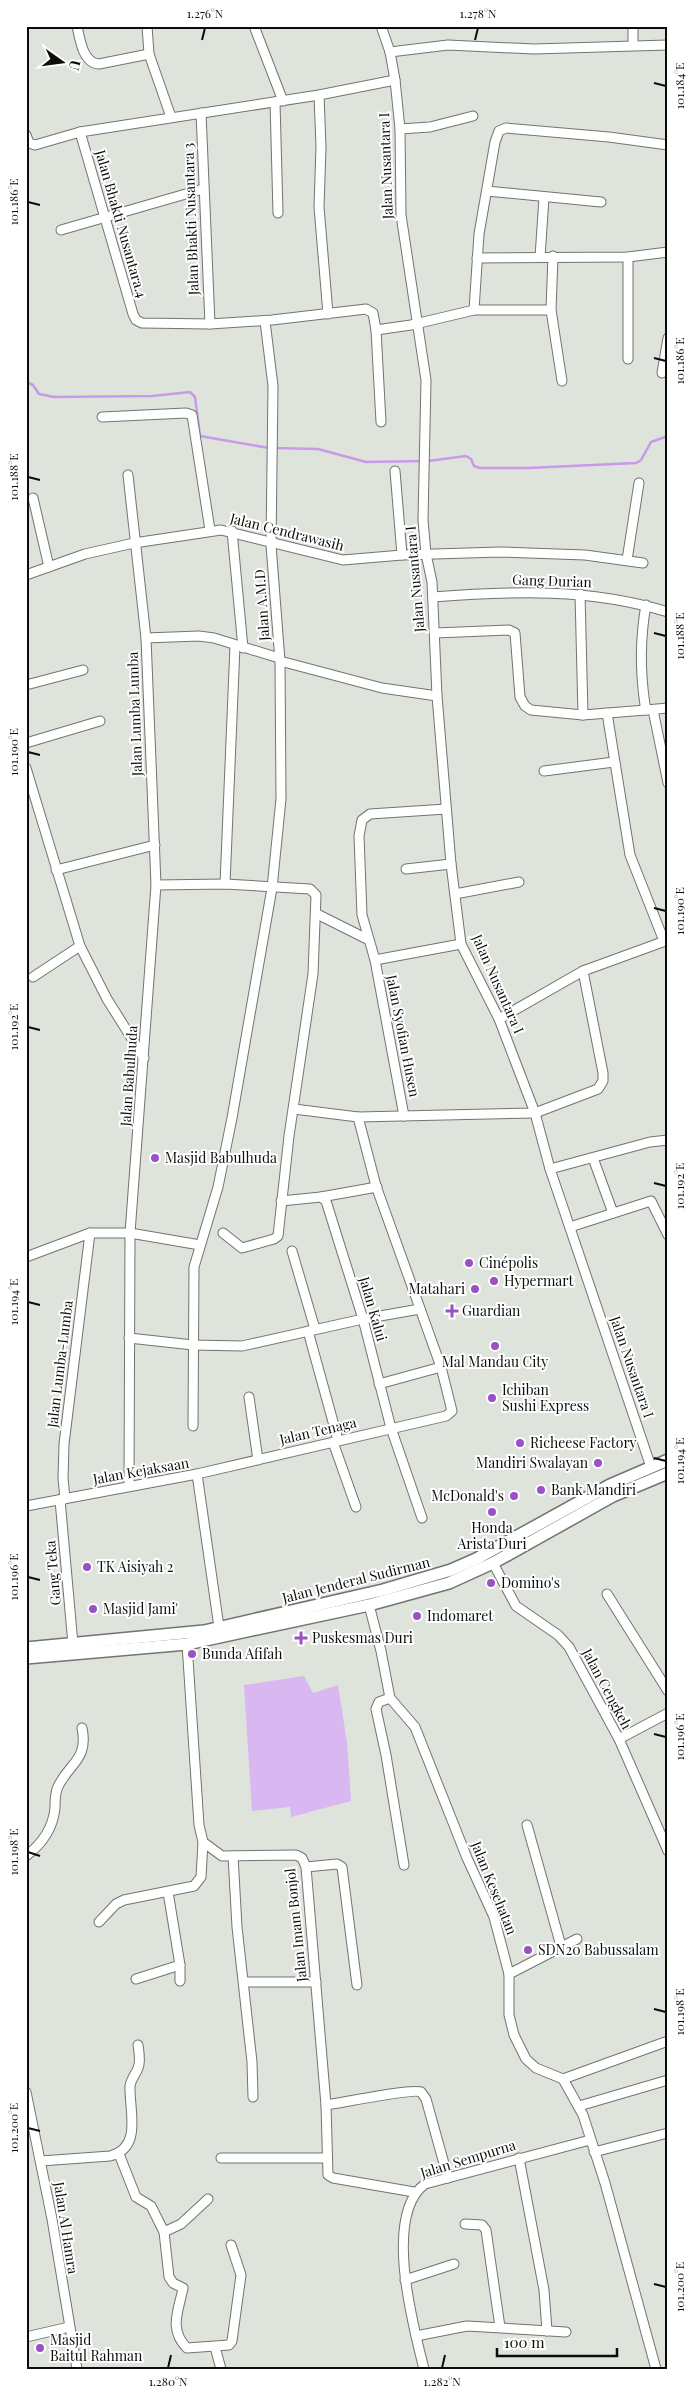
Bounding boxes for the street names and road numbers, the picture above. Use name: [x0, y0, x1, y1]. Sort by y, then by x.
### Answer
street label: Jalan Nusantara I: [374, 112, 397, 221]
street label: Jalan Bhakti Nusantara 3: [178, 143, 203, 296]
street label: Jalan Bhakti Nusantara.4: [91, 147, 152, 300]
street label: Jalan Cendrawasih: [227, 508, 347, 555]
street label: Jalan Nusantara I: [400, 525, 429, 634]
street label: Jalan A.M.D: [250, 569, 274, 642]
street label: Gang Durian: [512, 570, 593, 591]
street label: Jalan Lumba Lumba: [123, 651, 146, 778]
street label: Jalan Nusantara I: [468, 930, 529, 1037]
street label: Jalan Syofian Husen: [382, 972, 425, 1099]
street label: Jalan Babulhuda: [115, 1025, 142, 1128]
street label: Jalan Kalui: [355, 1273, 392, 1343]
street label: Jalan Lumba-Lumba: [42, 1299, 77, 1430]
street label: Jalan Nusantara I: [606, 1312, 659, 1421]
street label: Jalan Tenaga: [277, 1412, 358, 1449]
street label: Jalan Kejaksaan: [90, 1453, 191, 1488]
street label: Gang Teka: [40, 1540, 65, 1606]
street label: Jalan Jenderal Sudirman: [279, 1552, 432, 1607]
street label: Jalan Cengkeh: [578, 1644, 637, 1733]
street label: Jalan Kesehatan: [467, 1837, 522, 1938]
street label: Jalan Imam Bonjol: [280, 1867, 311, 1984]
street label: Jalan Sempurna: [417, 2135, 518, 2182]
street label: Jalan Al Hamra: [50, 2180, 83, 2275]

